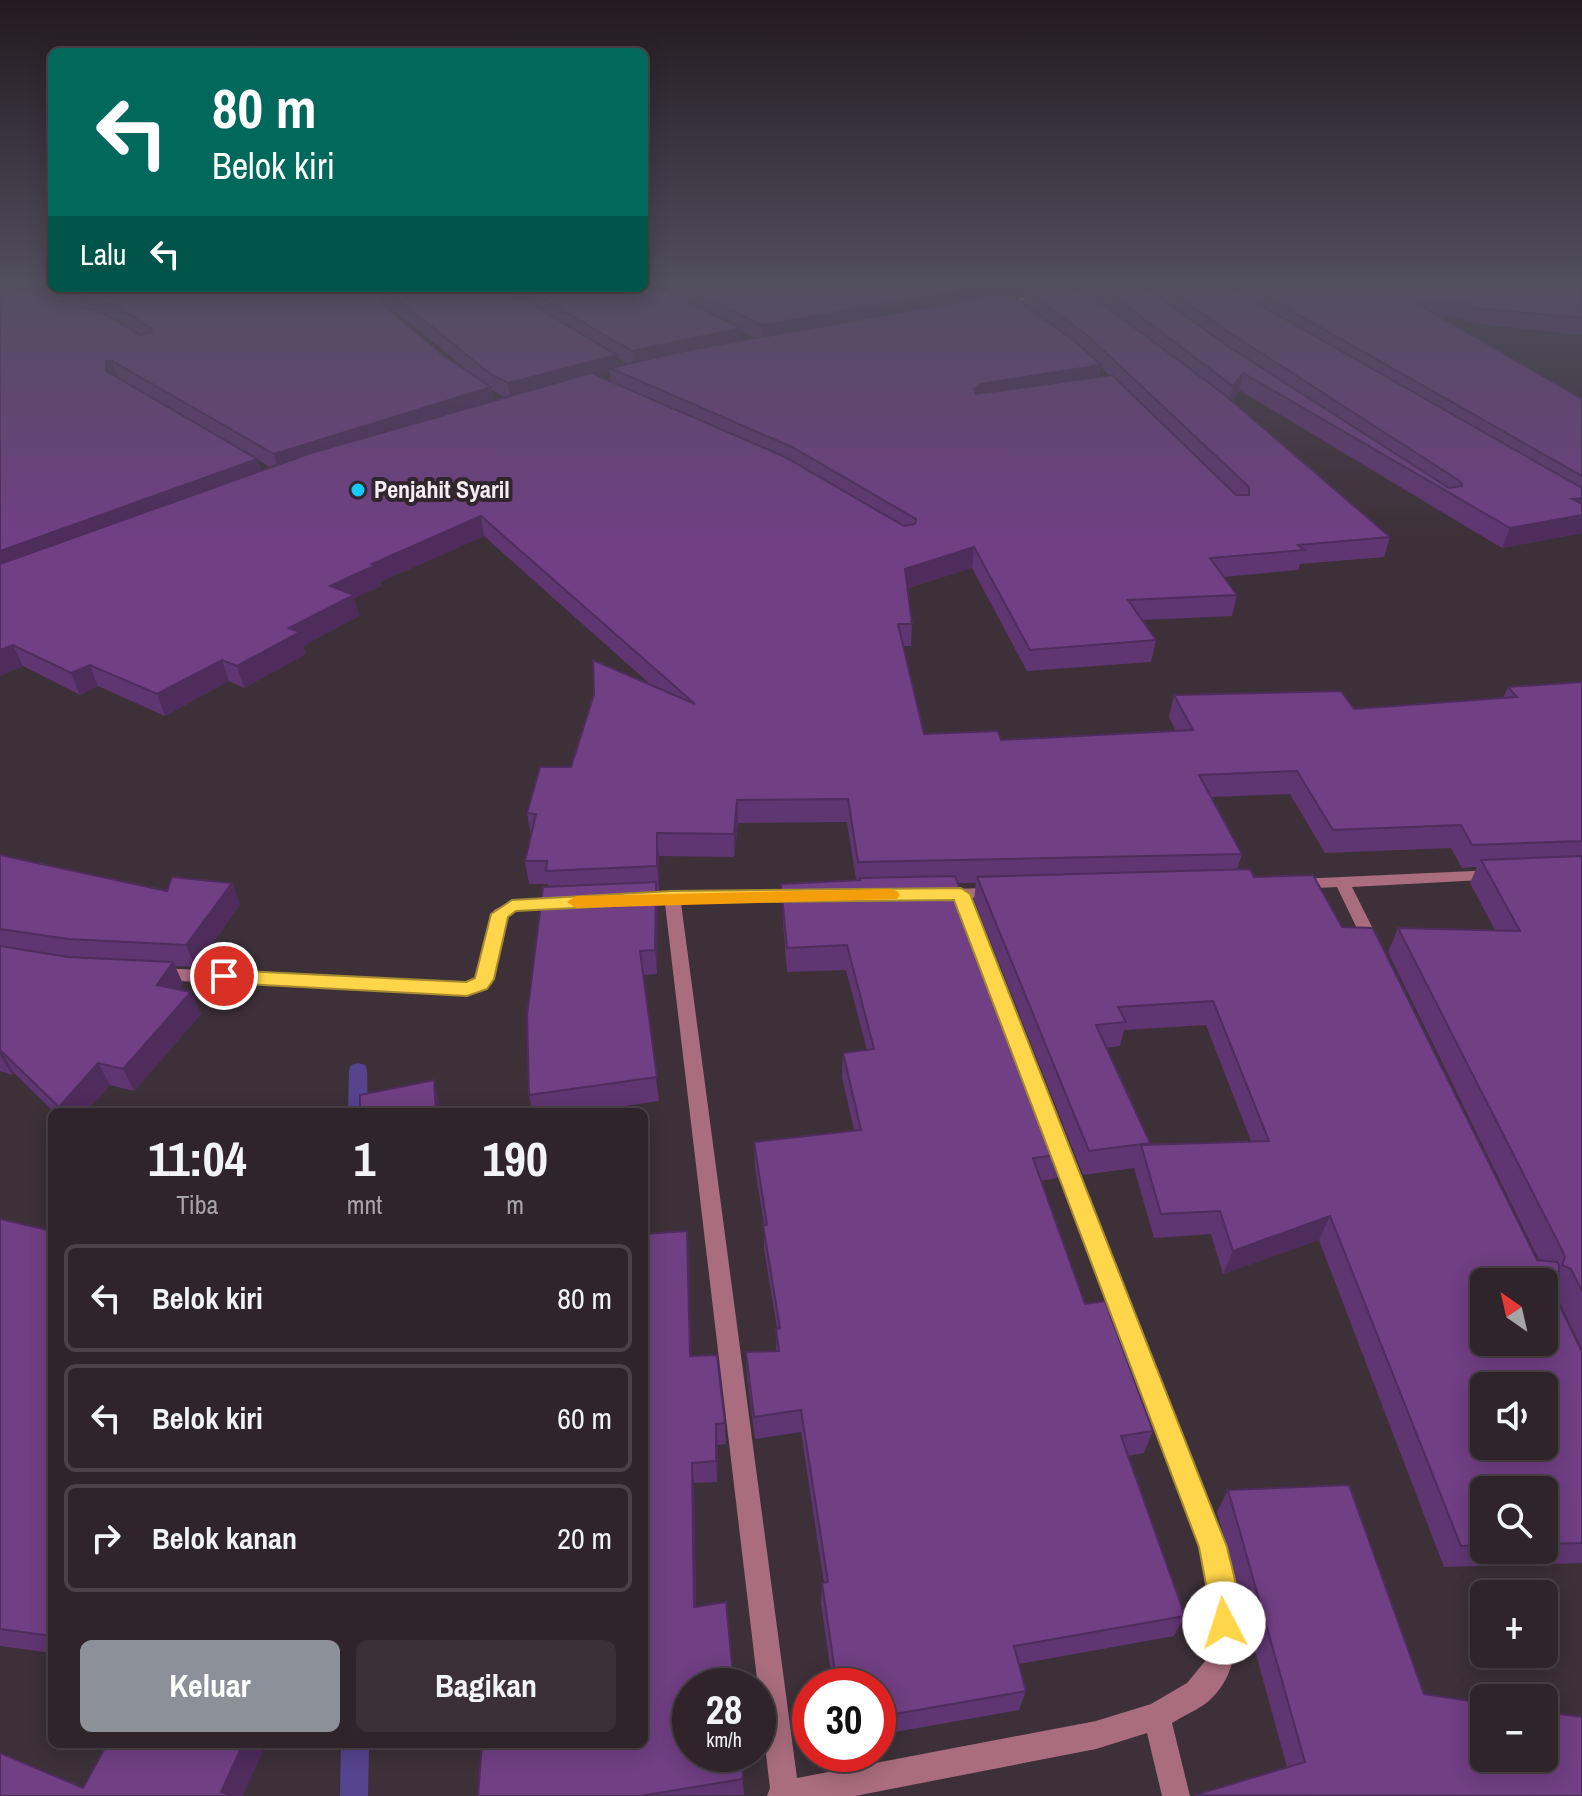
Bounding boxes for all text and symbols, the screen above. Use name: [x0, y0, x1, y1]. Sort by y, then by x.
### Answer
text: 80 m: [212, 70, 317, 145]
icon: left: [80, 80, 184, 184]
text: Belok kiri: [212, 142, 335, 190]
icon: left: [143, 232, 187, 276]
text: Lalu: [80, 234, 127, 274]
place label: Penjahit Syaril: [374, 473, 510, 505]
marker: Penjahit Syaril: [349, 481, 367, 499]
pin: [190, 942, 258, 1010]
icon: arrive: [202, 954, 246, 998]
text: 11:04: [148, 1126, 247, 1191]
text: 1: [353, 1126, 375, 1191]
text: 190: [482, 1126, 548, 1191]
text: Tiba: [176, 1187, 218, 1222]
text: mnt: [347, 1187, 382, 1222]
text: m: [506, 1187, 524, 1222]
north arrow: [1470, 1268, 1558, 1356]
map controls: [1470, 1268, 1558, 1772]
icon: left: [84, 1276, 128, 1320]
text: Belok kiri: [152, 1278, 263, 1318]
text: 80 m: [557, 1278, 612, 1318]
button: sound: [1470, 1372, 1558, 1460]
icon: left: [84, 1396, 128, 1440]
text: Belok kiri: [152, 1398, 263, 1438]
text: 60 m: [557, 1398, 612, 1438]
button: search: [1470, 1476, 1558, 1564]
icon: right: [84, 1516, 128, 1560]
text: Belok kanan: [152, 1518, 297, 1558]
text: 20 m: [557, 1518, 612, 1558]
button: +: [1470, 1580, 1558, 1668]
position arrow: [1182, 1581, 1266, 1665]
button: Keluar: [80, 1640, 340, 1732]
button: Bagikan: [356, 1640, 616, 1732]
speed limit sign: 30: [792, 1668, 896, 1772]
text: 28: [706, 1683, 742, 1736]
button: −: [1470, 1684, 1558, 1772]
text: km/h: [706, 1726, 742, 1753]

